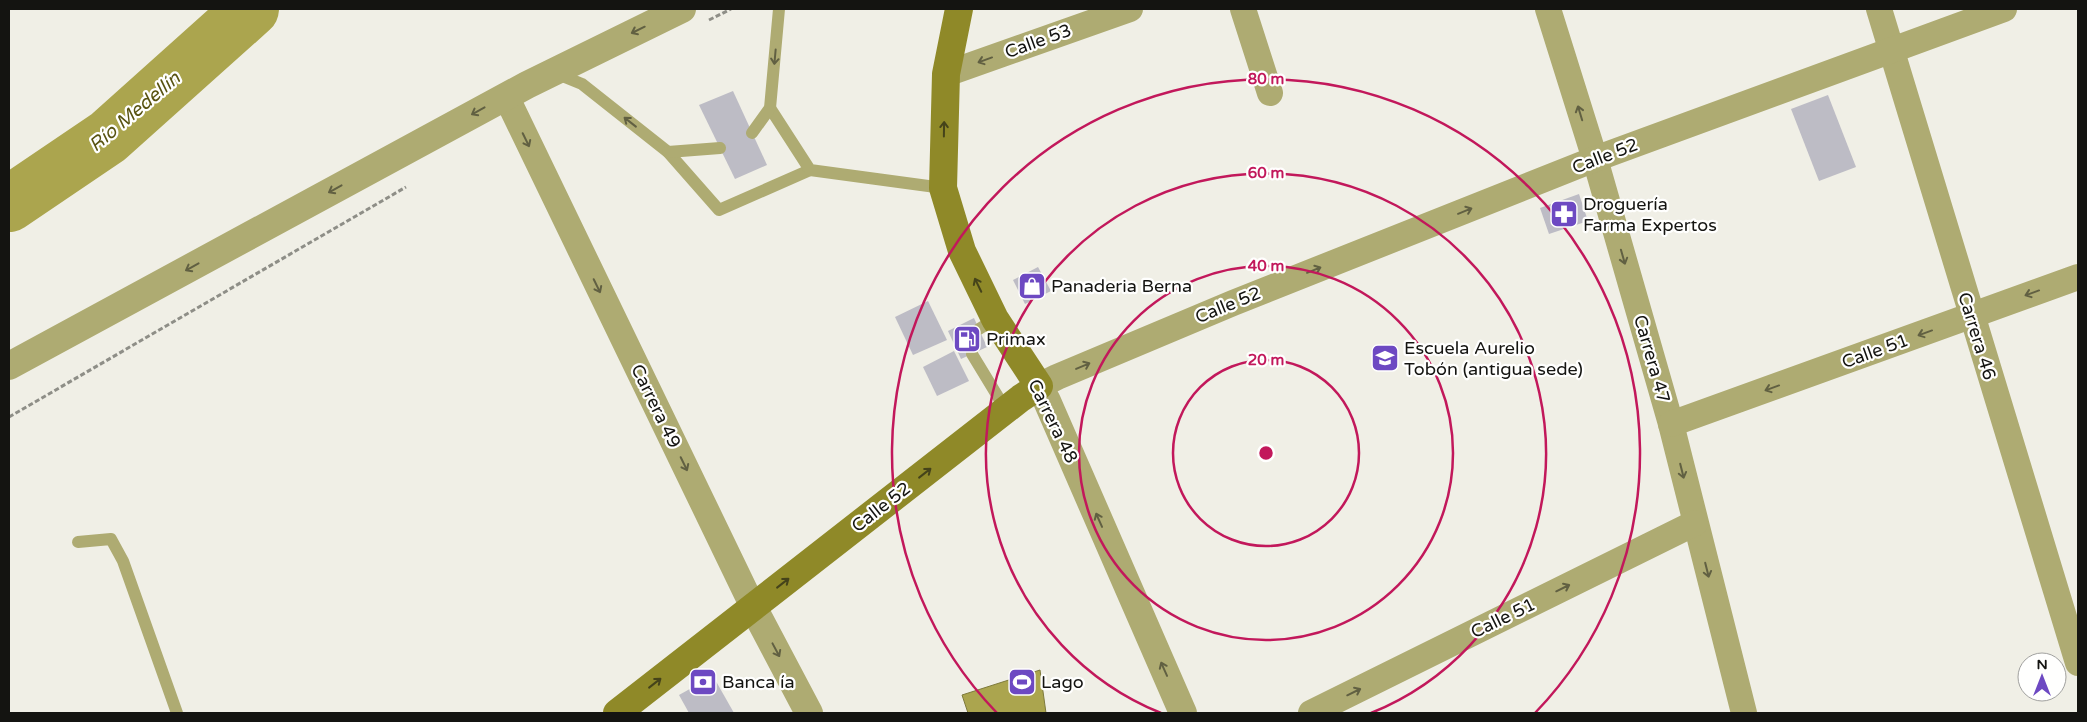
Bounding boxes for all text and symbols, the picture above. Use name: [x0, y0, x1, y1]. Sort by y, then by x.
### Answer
street label: Calle 53: [1002, 19, 1074, 63]
one-way arrow: [631, 26, 646, 35]
one-way arrow: [770, 49, 779, 65]
one-way arrow: [978, 56, 993, 65]
water label: Río Medellín: [85, 67, 185, 156]
text: 80 m: [1248, 70, 1284, 88]
one-way arrow: [1575, 105, 1585, 121]
one-way arrow: [471, 107, 485, 117]
one-way arrow: [624, 116, 637, 127]
one-way arrow: [940, 121, 949, 137]
one-way arrow: [522, 132, 531, 147]
street label: Calle 52: [1569, 133, 1641, 179]
text: 60 m: [1248, 164, 1284, 182]
one-way arrow: [328, 185, 343, 194]
place label: Droguería Farma Expertos: [1583, 193, 1717, 236]
pharmacy icon: Droguería Farma Expertos: [1549, 199, 1579, 229]
one-way arrow: [1457, 206, 1472, 215]
one-way arrow: [1618, 248, 1628, 264]
text: 40 m: [1248, 257, 1284, 275]
one-way arrow: [185, 262, 200, 272]
one-way arrow: [1306, 265, 1321, 275]
shop icon: Panaderia Berna: [1017, 271, 1047, 301]
place label: Panaderia Berna: [1051, 275, 1192, 297]
one-way arrow: [973, 277, 983, 292]
one-way arrow: [593, 278, 603, 293]
street label: Calle 52: [1192, 282, 1264, 328]
street label: Carrera 46: [1953, 289, 2001, 383]
one-way arrow: [2025, 289, 2041, 298]
street label: Carrera 47: [1629, 312, 1675, 406]
fuel station icon: Primax: [952, 324, 982, 354]
place label: Primax: [986, 328, 1046, 350]
street label: Calle 51: [1839, 329, 1911, 373]
one-way arrow: [1918, 329, 1933, 338]
place label: Escuela Aurelio Tobón (antigua sede): [1404, 337, 1583, 380]
school or university icon: Escuela Aurelio Tobón (antigua sede): [1370, 343, 1400, 373]
text: 20 m: [1248, 351, 1284, 369]
street label: Carrera 49: [626, 360, 686, 452]
one-way arrow: [1075, 360, 1090, 370]
street label: Carrera 48: [1023, 375, 1083, 467]
one-way arrow: [1765, 384, 1780, 393]
centre of rings: [1257, 444, 1275, 462]
one-way arrow: [680, 456, 689, 471]
one-way arrow: [1678, 463, 1687, 479]
one-way arrow: [918, 467, 931, 478]
street label: Calle 52: [847, 477, 915, 537]
one-way arrow: [1093, 513, 1103, 528]
one-way arrow: [1703, 562, 1712, 578]
one-way arrow: [776, 578, 790, 588]
one-way arrow: [1555, 583, 1570, 593]
street label: Calle 51: [1467, 593, 1539, 643]
one-way arrow: [771, 642, 781, 657]
north arrow: [2017, 652, 2067, 702]
text: N: [2036, 656, 2048, 673]
one-way arrow: [1158, 662, 1168, 677]
bank icon: Banca ía: [688, 667, 718, 697]
sports icon: Lago: [1007, 667, 1037, 697]
place label: Banca ía: [722, 671, 795, 693]
place label: Lago: [1041, 671, 1084, 693]
one-way arrow: [648, 678, 661, 689]
one-way arrow: [1346, 686, 1361, 696]

